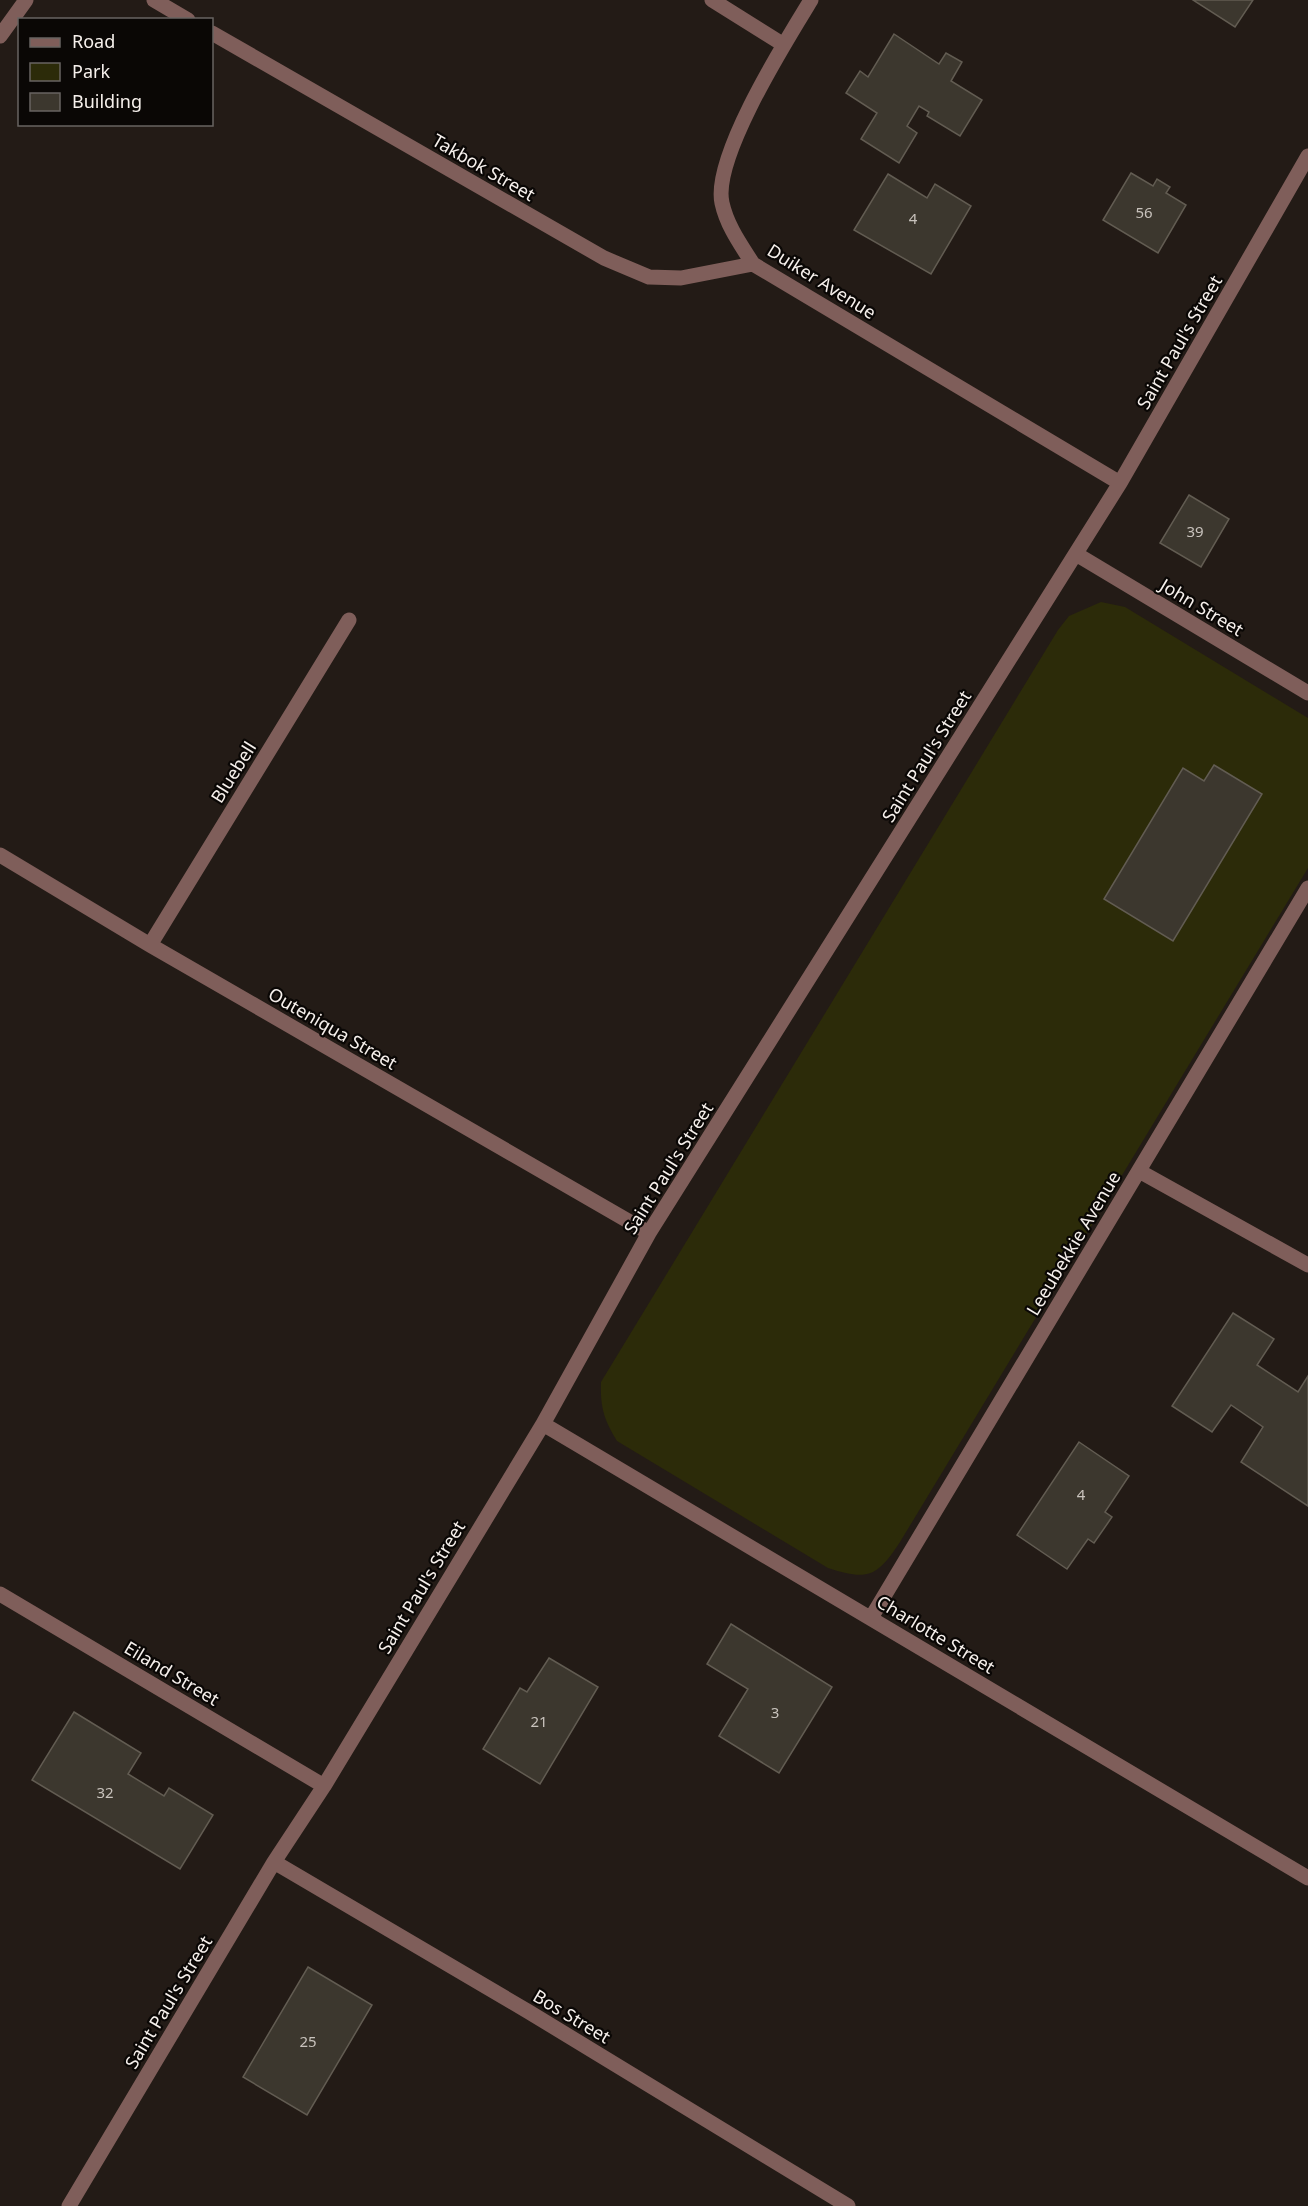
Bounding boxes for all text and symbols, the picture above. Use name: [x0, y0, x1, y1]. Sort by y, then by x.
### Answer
legend: [18, 18, 213, 126]
text: Road: [72, 29, 115, 53]
text: Park: [72, 59, 110, 83]
text: Building: [72, 89, 142, 113]
street label: Takbok Street: [428, 128, 540, 206]
house number: 56: [1135, 202, 1153, 222]
house number: 4: [909, 208, 918, 228]
street label: Duiker Avenue: [763, 238, 881, 324]
street label: Saint Paul's Street: [1131, 270, 1227, 413]
house number: 39: [1186, 521, 1204, 541]
street label: John Street: [1154, 572, 1248, 641]
street label: Saint Paul's Street: [876, 685, 976, 826]
street label: Bluebell: [205, 737, 261, 807]
street label: Outeniqua Street: [264, 981, 402, 1075]
street label: Saint Paul's Street: [618, 1097, 718, 1238]
street label: Leeubekkie Avenue: [1020, 1167, 1126, 1319]
house number: 4: [1077, 1484, 1086, 1504]
street label: Saint Paul's Street: [372, 1516, 470, 1658]
street label: Charlotte Street: [873, 1589, 1000, 1679]
street label: Eiland Street: [120, 1635, 224, 1711]
house number: 3: [771, 1702, 779, 1722]
house number: 21: [530, 1711, 548, 1731]
house number: 32: [96, 1782, 114, 1802]
street label: Saint Paul's Street: [119, 1931, 217, 2073]
street label: Bos Street: [529, 1984, 616, 2049]
house number: 25: [299, 2031, 317, 2051]

